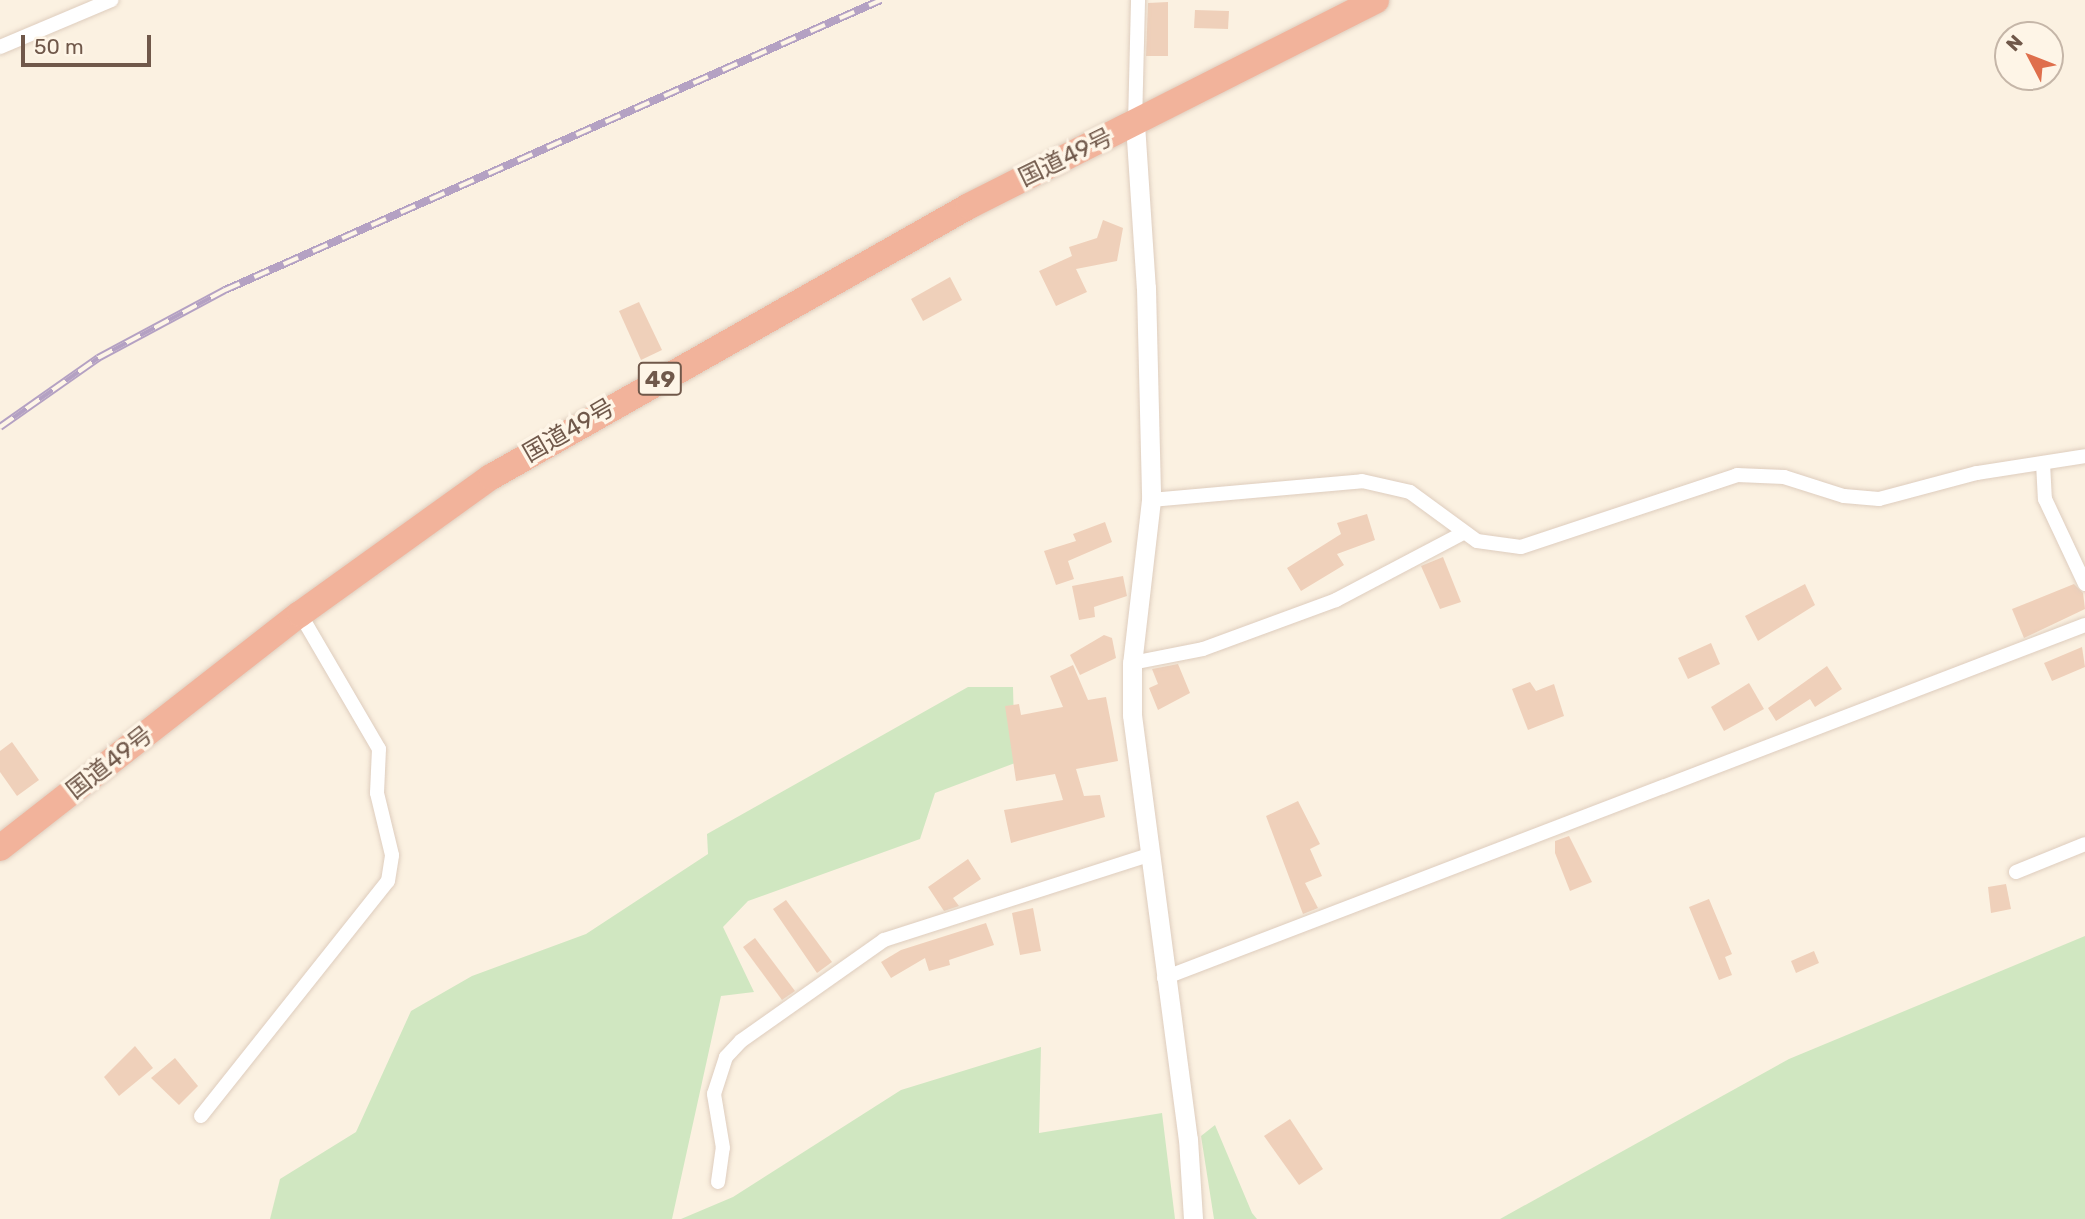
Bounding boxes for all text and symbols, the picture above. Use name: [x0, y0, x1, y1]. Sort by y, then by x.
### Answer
scale bar: [24, 21, 154, 65]
north arrow: [1994, 21, 2064, 91]
text: N: [2001, 30, 2028, 56]
text: 50 m: [34, 34, 84, 59]
street label: 国道49号: [1014, 123, 1118, 193]
road number: 49: [637, 360, 683, 398]
street label: 国道49号: [518, 393, 620, 469]
street label: 国道49号: [61, 721, 159, 805]

